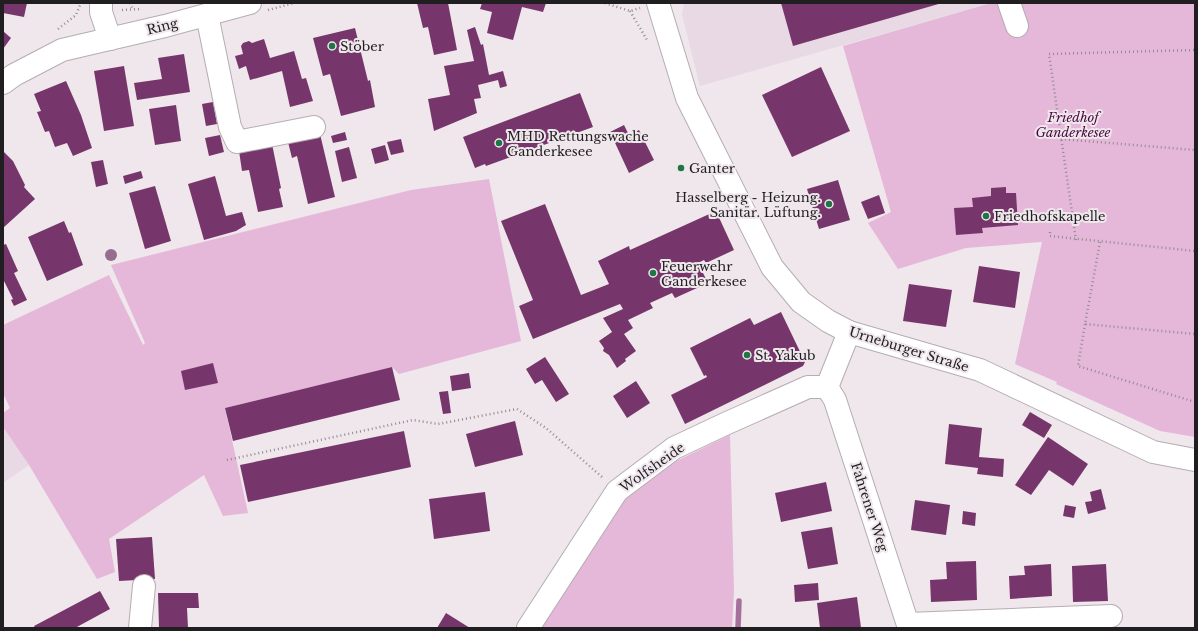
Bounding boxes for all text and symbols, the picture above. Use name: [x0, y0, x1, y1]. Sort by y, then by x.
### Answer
street label: Ring: [145, 14, 180, 39]
place label: Stöber: [340, 38, 385, 55]
marker: Stöber: [327, 41, 337, 51]
park label: Friedhof Ganderkesee: [1035, 109, 1111, 141]
place label: MHD Rettungswache Ganderkesee: [507, 128, 649, 160]
marker: MHD Rettungswache Ganderkesee: [494, 138, 504, 148]
place label: Ganter: [689, 160, 736, 177]
marker: Ganter: [676, 163, 686, 173]
place label: Hasselberg - Heizung. Sanitär. Lüftung.: [675, 189, 821, 221]
marker: Hasselberg - Heizung. Sanitär. Lüftung.: [824, 199, 834, 209]
place label: Friedhofskapelle: [994, 208, 1106, 225]
marker: Friedhofskapelle: [981, 211, 991, 221]
place label: Feuerwehr Ganderkesee: [661, 258, 747, 290]
marker: Feuerwehr Ganderkesee: [648, 268, 658, 278]
street label: Urneburger Straße: [847, 323, 971, 376]
place label: St. Yakub: [755, 347, 816, 364]
marker: St. Yakub: [742, 350, 752, 360]
street label: Wolfsheide: [616, 439, 688, 497]
street label: Fahrener Weg: [847, 460, 892, 554]

